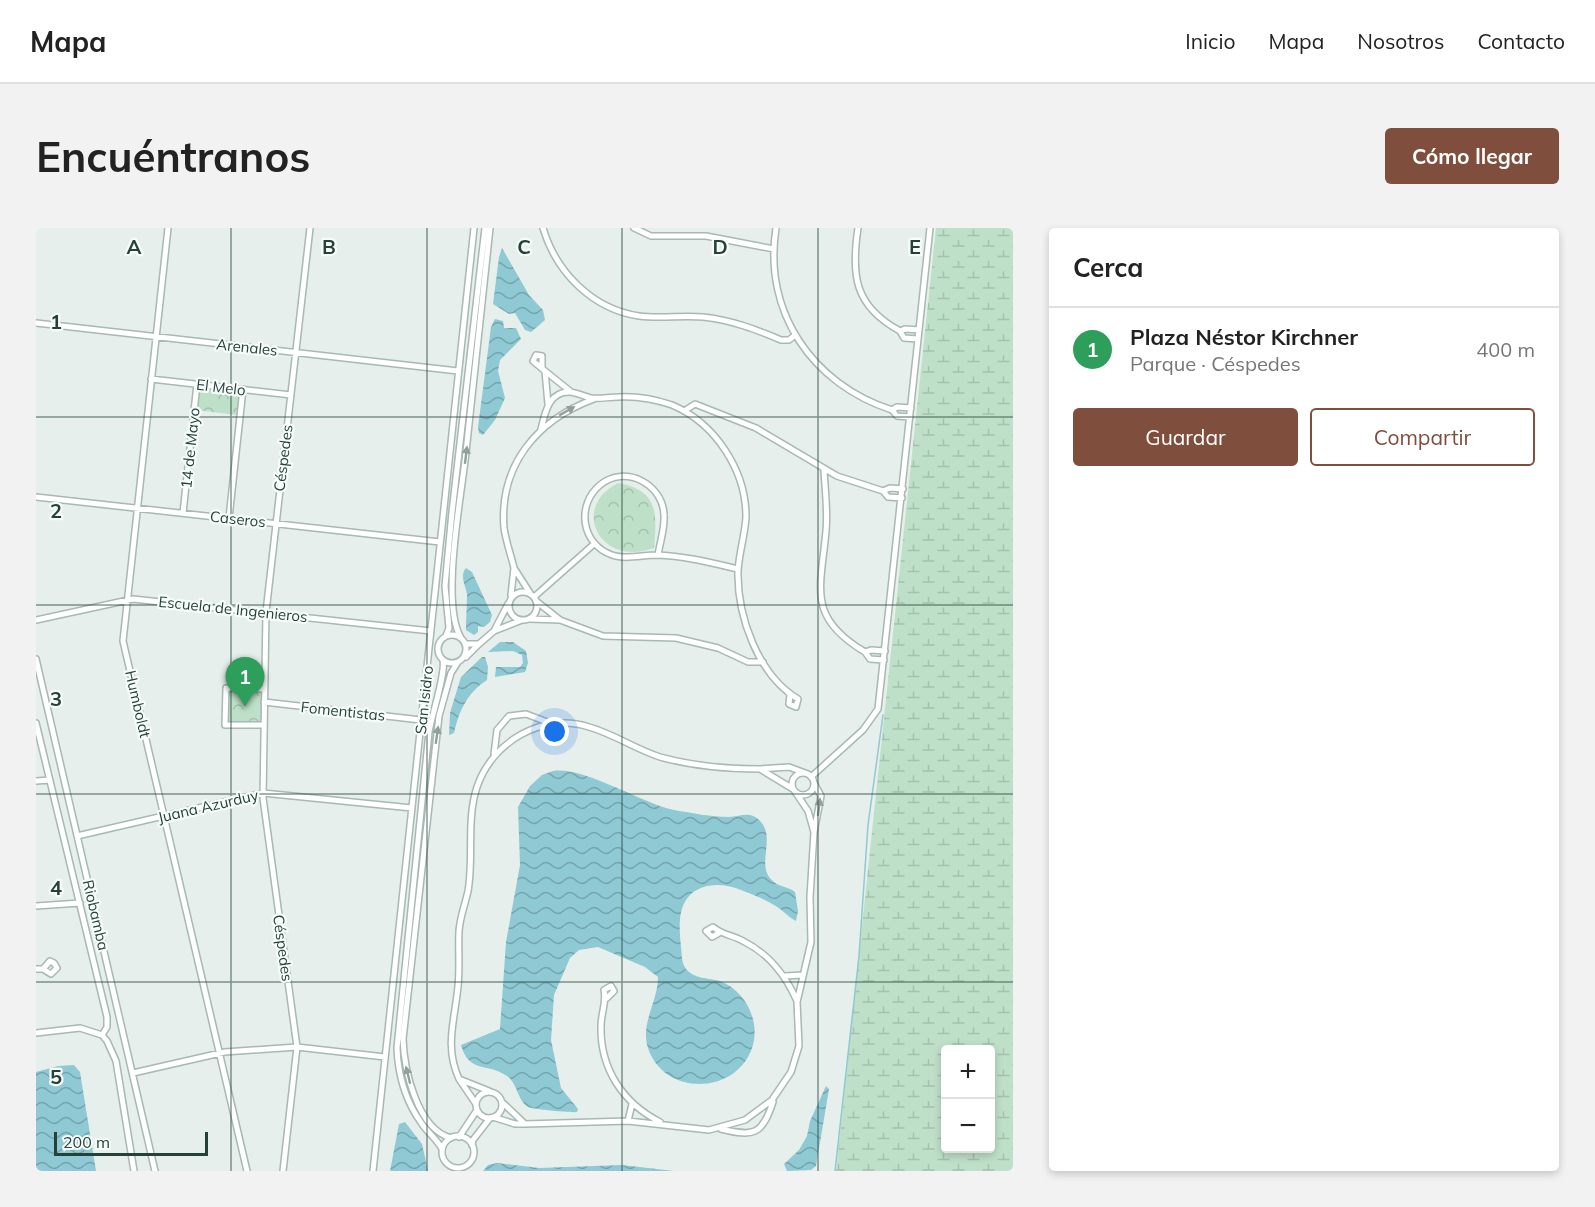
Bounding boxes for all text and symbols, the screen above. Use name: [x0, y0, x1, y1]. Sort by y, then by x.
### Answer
text: Mapa: [30, 24, 106, 59]
text: Inicio: [1185, 28, 1235, 54]
text: Mapa: [1268, 28, 1324, 54]
text: Nosotros: [1357, 28, 1444, 54]
text: Contacto: [1477, 28, 1565, 54]
button: Cómo llegar: [1385, 128, 1559, 184]
text: Encuéntranos: [36, 130, 310, 183]
text: A: [127, 234, 142, 259]
text: B: [322, 234, 336, 259]
text: C: [517, 234, 531, 259]
text: D: [712, 234, 728, 259]
text: E: [909, 234, 921, 259]
text: Cerca: [1073, 251, 1143, 284]
text: 1: [50, 309, 62, 334]
text: Plaza Néstor Kirchner: [1130, 323, 1358, 351]
street label: Arenales: [215, 334, 279, 360]
text: 1: [1087, 337, 1099, 362]
text: 400 m: [1476, 337, 1535, 362]
text: Parque · Céspedes: [1130, 351, 1301, 376]
street label: El Melo: [195, 375, 247, 399]
one-way arrow: [558, 406, 575, 416]
street label: 14 de Mayo: [176, 407, 204, 489]
button: Guardar: [1073, 408, 1298, 466]
button: Compartir: [1310, 408, 1535, 466]
street label: Céspedes: [269, 424, 297, 492]
one-way arrow: [461, 446, 471, 465]
text: 2: [50, 498, 62, 523]
street label: Caseros: [209, 507, 267, 531]
street label: Escuela de Ingenieros: [158, 592, 308, 626]
pin: 1: [226, 658, 264, 707]
street label: San Isidro: [411, 665, 437, 735]
street label: Humboldt: [121, 668, 155, 740]
text: 3: [50, 686, 62, 711]
street label: Fomentistas: [300, 697, 386, 725]
your location: [540, 717, 569, 746]
one-way arrow: [432, 726, 441, 745]
street label: Juana Azurduy: [156, 785, 260, 827]
one-way arrow: [815, 798, 824, 817]
text: 4: [50, 875, 62, 900]
street label: Riobamba: [79, 878, 113, 952]
street label: Céspedes: [269, 913, 297, 983]
map controls: [941, 1045, 995, 1153]
button: +: [941, 1045, 995, 1099]
text: 5: [50, 1064, 62, 1089]
one-way arrow: [402, 1066, 412, 1084]
button: −: [941, 1099, 995, 1153]
scale bar: [54, 1129, 208, 1156]
text: 200 m: [63, 1132, 110, 1152]

